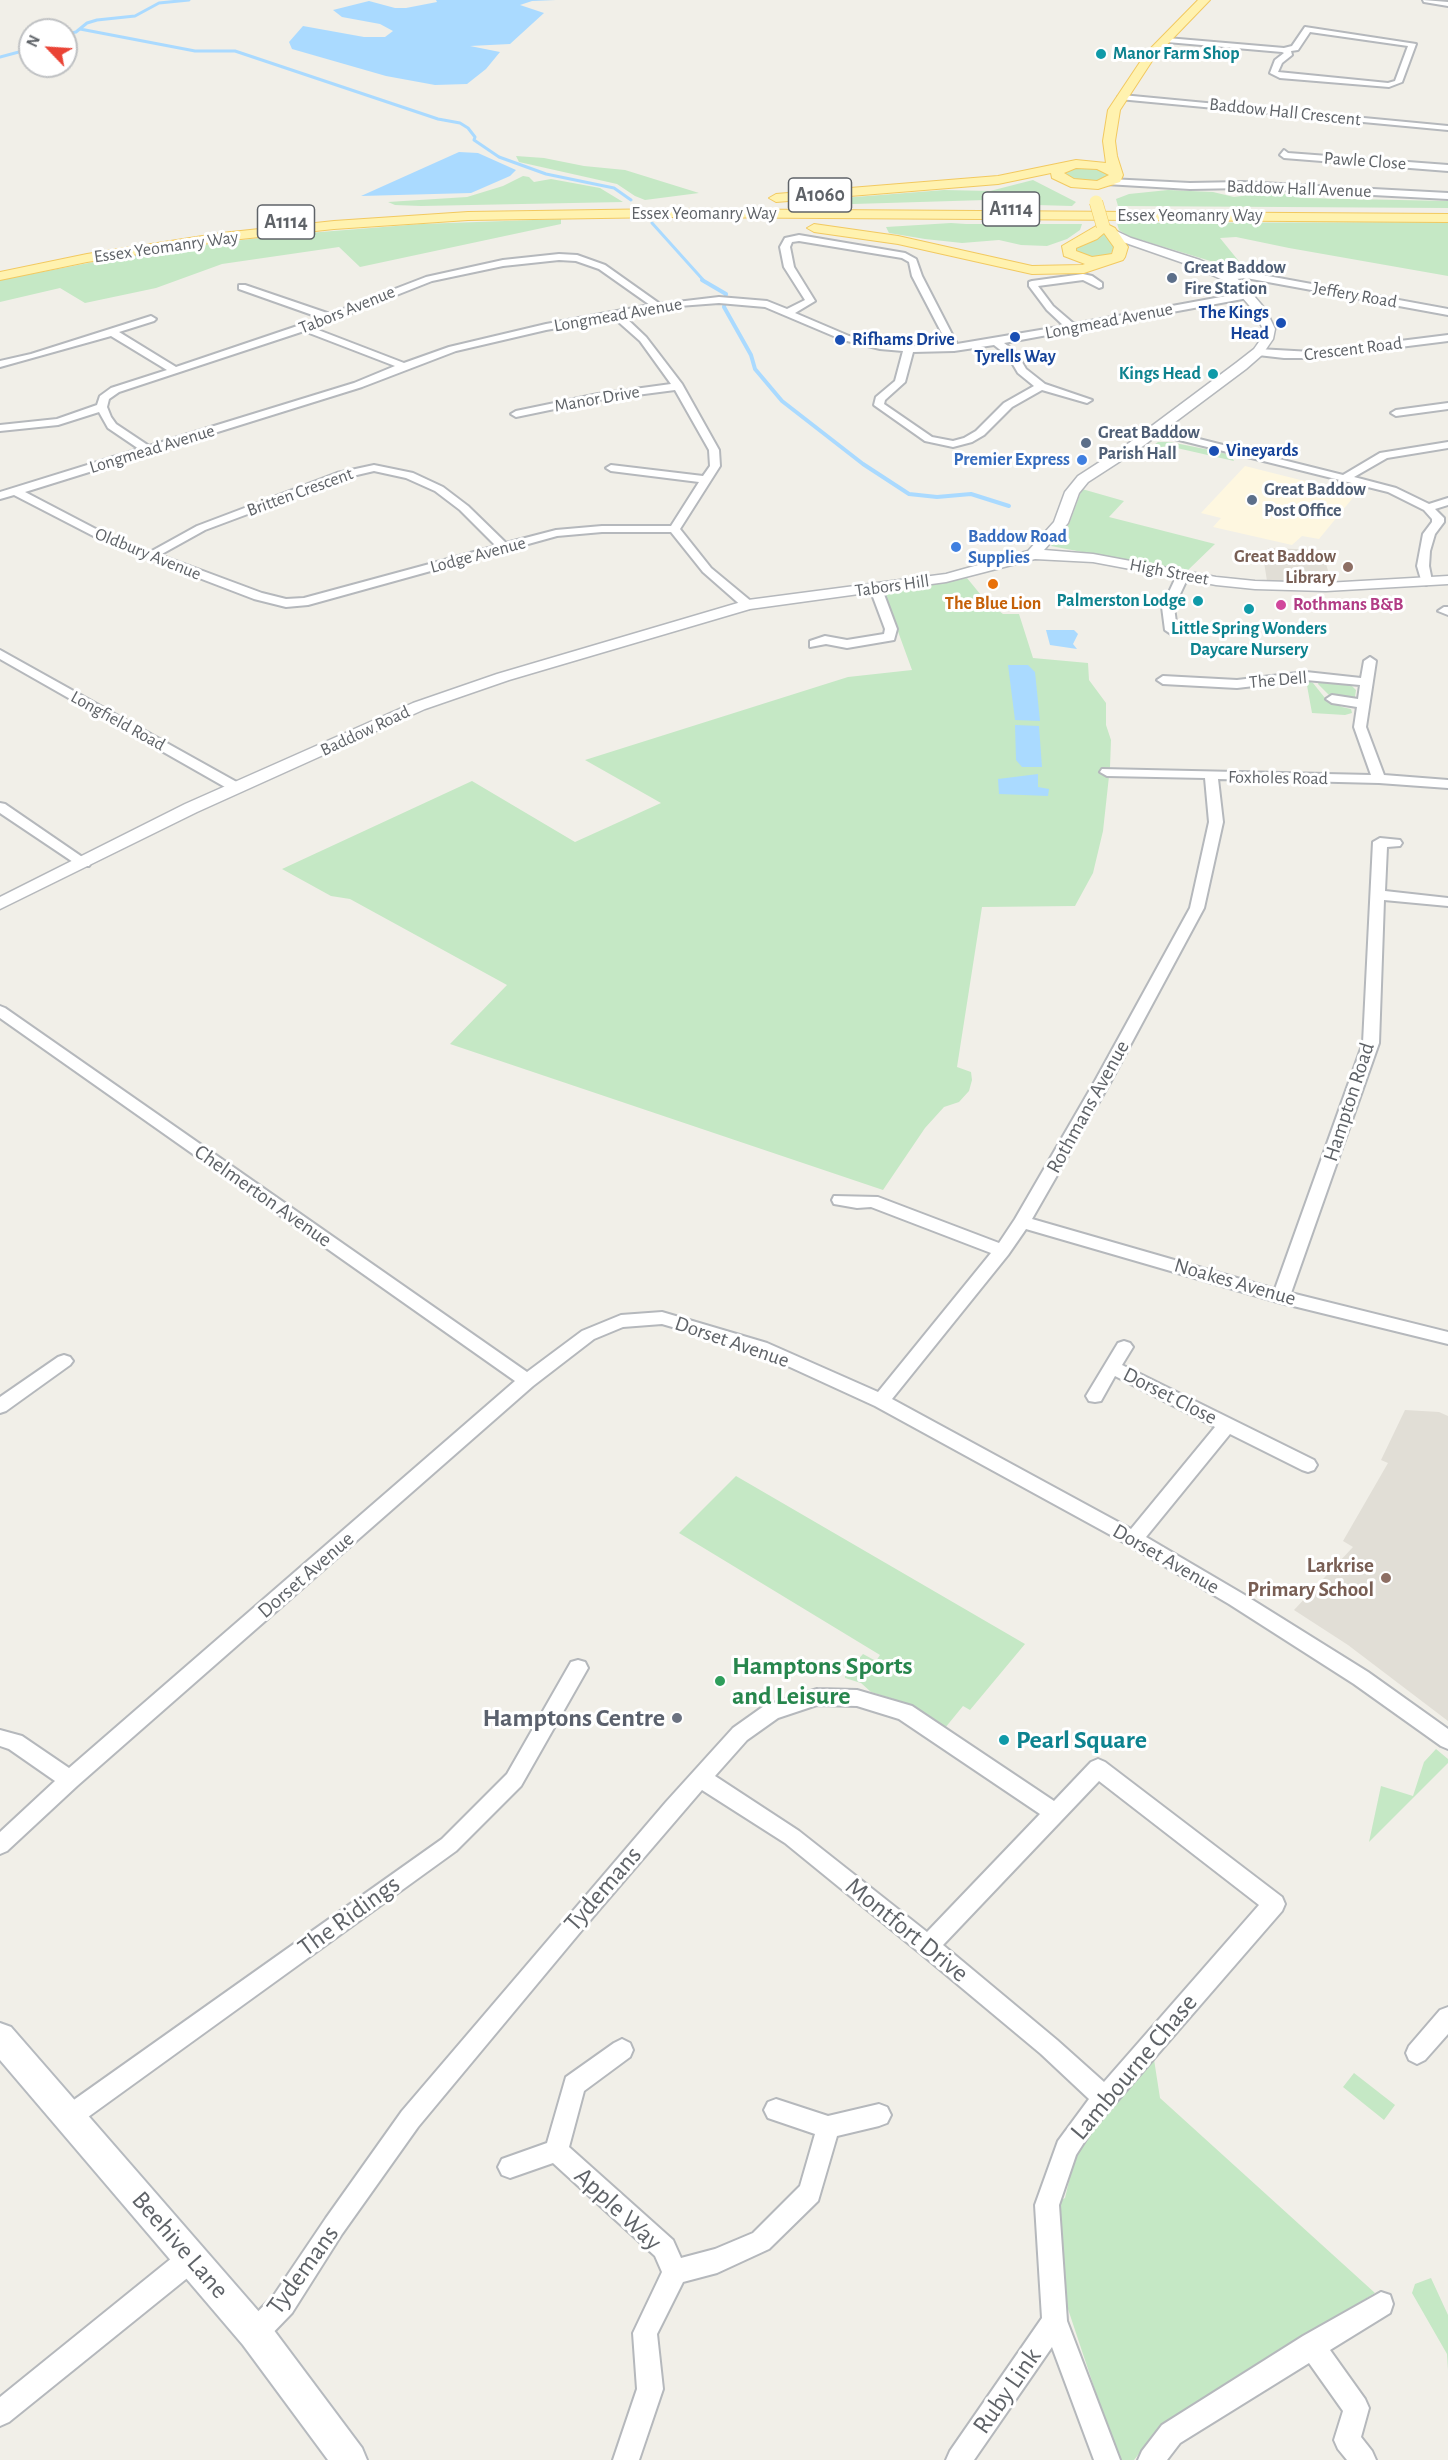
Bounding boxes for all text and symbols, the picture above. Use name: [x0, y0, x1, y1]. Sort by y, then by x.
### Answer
north arrow: [18, 18, 78, 78]
text: N: [24, 33, 43, 50]
place label: Manor Farm Shop: [1113, 43, 1239, 65]
marker: Manor Farm Shop: [1094, 47, 1108, 61]
street label: Baddow Hall Crescent: [1208, 93, 1362, 131]
street label: Pawle Close: [1323, 147, 1407, 175]
street label: Baddow Hall Avenue: [1226, 176, 1372, 202]
road number: A1060: [788, 178, 852, 212]
road number: A1114: [982, 192, 1040, 226]
street label: Essex Yeomanry Way: [631, 203, 777, 225]
road number: A1114: [258, 205, 314, 239]
street label: Essex Yeomanry Way: [1117, 205, 1263, 227]
street label: Essex Yeomanry Way: [92, 226, 240, 268]
place label: Great Baddow Fire Station: [1184, 257, 1286, 300]
marker: Great Baddow Fire Station: [1165, 271, 1179, 285]
street label: Jeffery Road: [1311, 277, 1399, 313]
street label: Tabors Avenue: [296, 281, 398, 339]
street label: Longmead Avenue: [552, 293, 684, 337]
street label: Longmead Avenue: [1043, 298, 1175, 344]
place label: The Kings Head: [1198, 302, 1269, 344]
marker: The Kings Head: [1274, 316, 1288, 330]
place label: Rifhams Drive: [852, 329, 955, 351]
marker: Tyrells Way: [1008, 330, 1022, 344]
street label: Crescent Road: [1303, 332, 1403, 366]
marker: Rifhams Drive: [833, 333, 847, 347]
place label: Tyrells Way: [974, 346, 1056, 368]
place label: Kings Head: [1119, 363, 1201, 385]
marker: Kings Head: [1206, 367, 1220, 381]
street label: Manor Drive: [553, 381, 641, 417]
street label: Longmead Avenue: [87, 420, 217, 478]
place label: Great Baddow Parish Hall: [1098, 422, 1200, 464]
marker: Great Baddow Parish Hall: [1079, 436, 1093, 450]
place label: Vineyards: [1226, 440, 1298, 462]
marker: Vineyards: [1207, 444, 1221, 458]
place label: Premier Express: [953, 449, 1070, 471]
marker: Premier Express: [1075, 453, 1089, 467]
street label: Britten Crescent: [244, 463, 356, 521]
place label: Great Baddow Post Office: [1264, 479, 1366, 522]
marker: Great Baddow Post Office: [1245, 493, 1259, 507]
street label: Oldbury Avenue: [92, 523, 204, 585]
place label: Baddow Road Supplies: [968, 526, 1067, 568]
street label: Lodge Avenue: [428, 532, 528, 578]
marker: Baddow Road Supplies: [949, 540, 963, 554]
place label: Great Baddow Library: [1234, 546, 1336, 588]
street label: High Street: [1128, 554, 1210, 590]
marker: Great Baddow Library: [1341, 560, 1355, 574]
street label: Tabors Hill: [853, 570, 931, 602]
marker: The Blue Lion: [986, 577, 1000, 591]
place label: Palmerston Lodge: [1056, 590, 1186, 612]
place label: The Blue Lion: [945, 593, 1041, 615]
marker: Palmerston Lodge: [1191, 594, 1205, 608]
place label: Rothmans B&B: [1293, 594, 1403, 616]
marker: Rothmans B&B: [1274, 598, 1288, 612]
marker: Little Spring Wonders Daycare Nursery: [1242, 602, 1256, 616]
place label: Little Spring Wonders Daycare Nursery: [1171, 618, 1327, 660]
street label: The Dell: [1248, 667, 1308, 693]
street label: Longfield Road: [67, 686, 169, 756]
street label: Baddow Road: [317, 701, 413, 761]
street label: Foxholes Road: [1228, 766, 1328, 790]
street label: Rothmans Avenue: [1041, 1036, 1135, 1178]
street label: Hampton Road: [1318, 1039, 1380, 1165]
street label: Chelmerton Avenue: [189, 1139, 337, 1253]
street label: Noakes Avenue: [1171, 1253, 1299, 1311]
street label: Dorset Avenue: [672, 1311, 792, 1373]
street label: Dorset Close: [1119, 1362, 1221, 1430]
street label: Dorset Avenue: [1108, 1518, 1224, 1600]
street label: Dorset Avenue: [253, 1526, 359, 1624]
place label: Larkrise Primary School: [1247, 1553, 1374, 1603]
marker: Larkrise Primary School: [1379, 1571, 1393, 1585]
place label: Hamptons Sports and Leisure: [732, 1650, 912, 1712]
marker: Hamptons Sports and Leisure: [713, 1674, 727, 1688]
place label: Hamptons Centre: [482, 1702, 665, 1734]
marker: Hamptons Centre: [670, 1711, 684, 1725]
place label: Pearl Square: [1016, 1724, 1147, 1756]
marker: Pearl Square: [997, 1733, 1011, 1747]
street label: Tydemans: [558, 1840, 648, 1938]
street label: The Ridings: [292, 1869, 406, 1963]
street label: Montfort Drive: [839, 1871, 975, 1989]
street label: Lambourne Chase: [1064, 1988, 1204, 2146]
street label: Apple Way: [568, 2161, 668, 2257]
street label: Beehive Lane: [125, 2185, 235, 2305]
street label: Tydemans: [260, 2219, 346, 2321]
street label: Ruby Link: [966, 2342, 1048, 2440]

